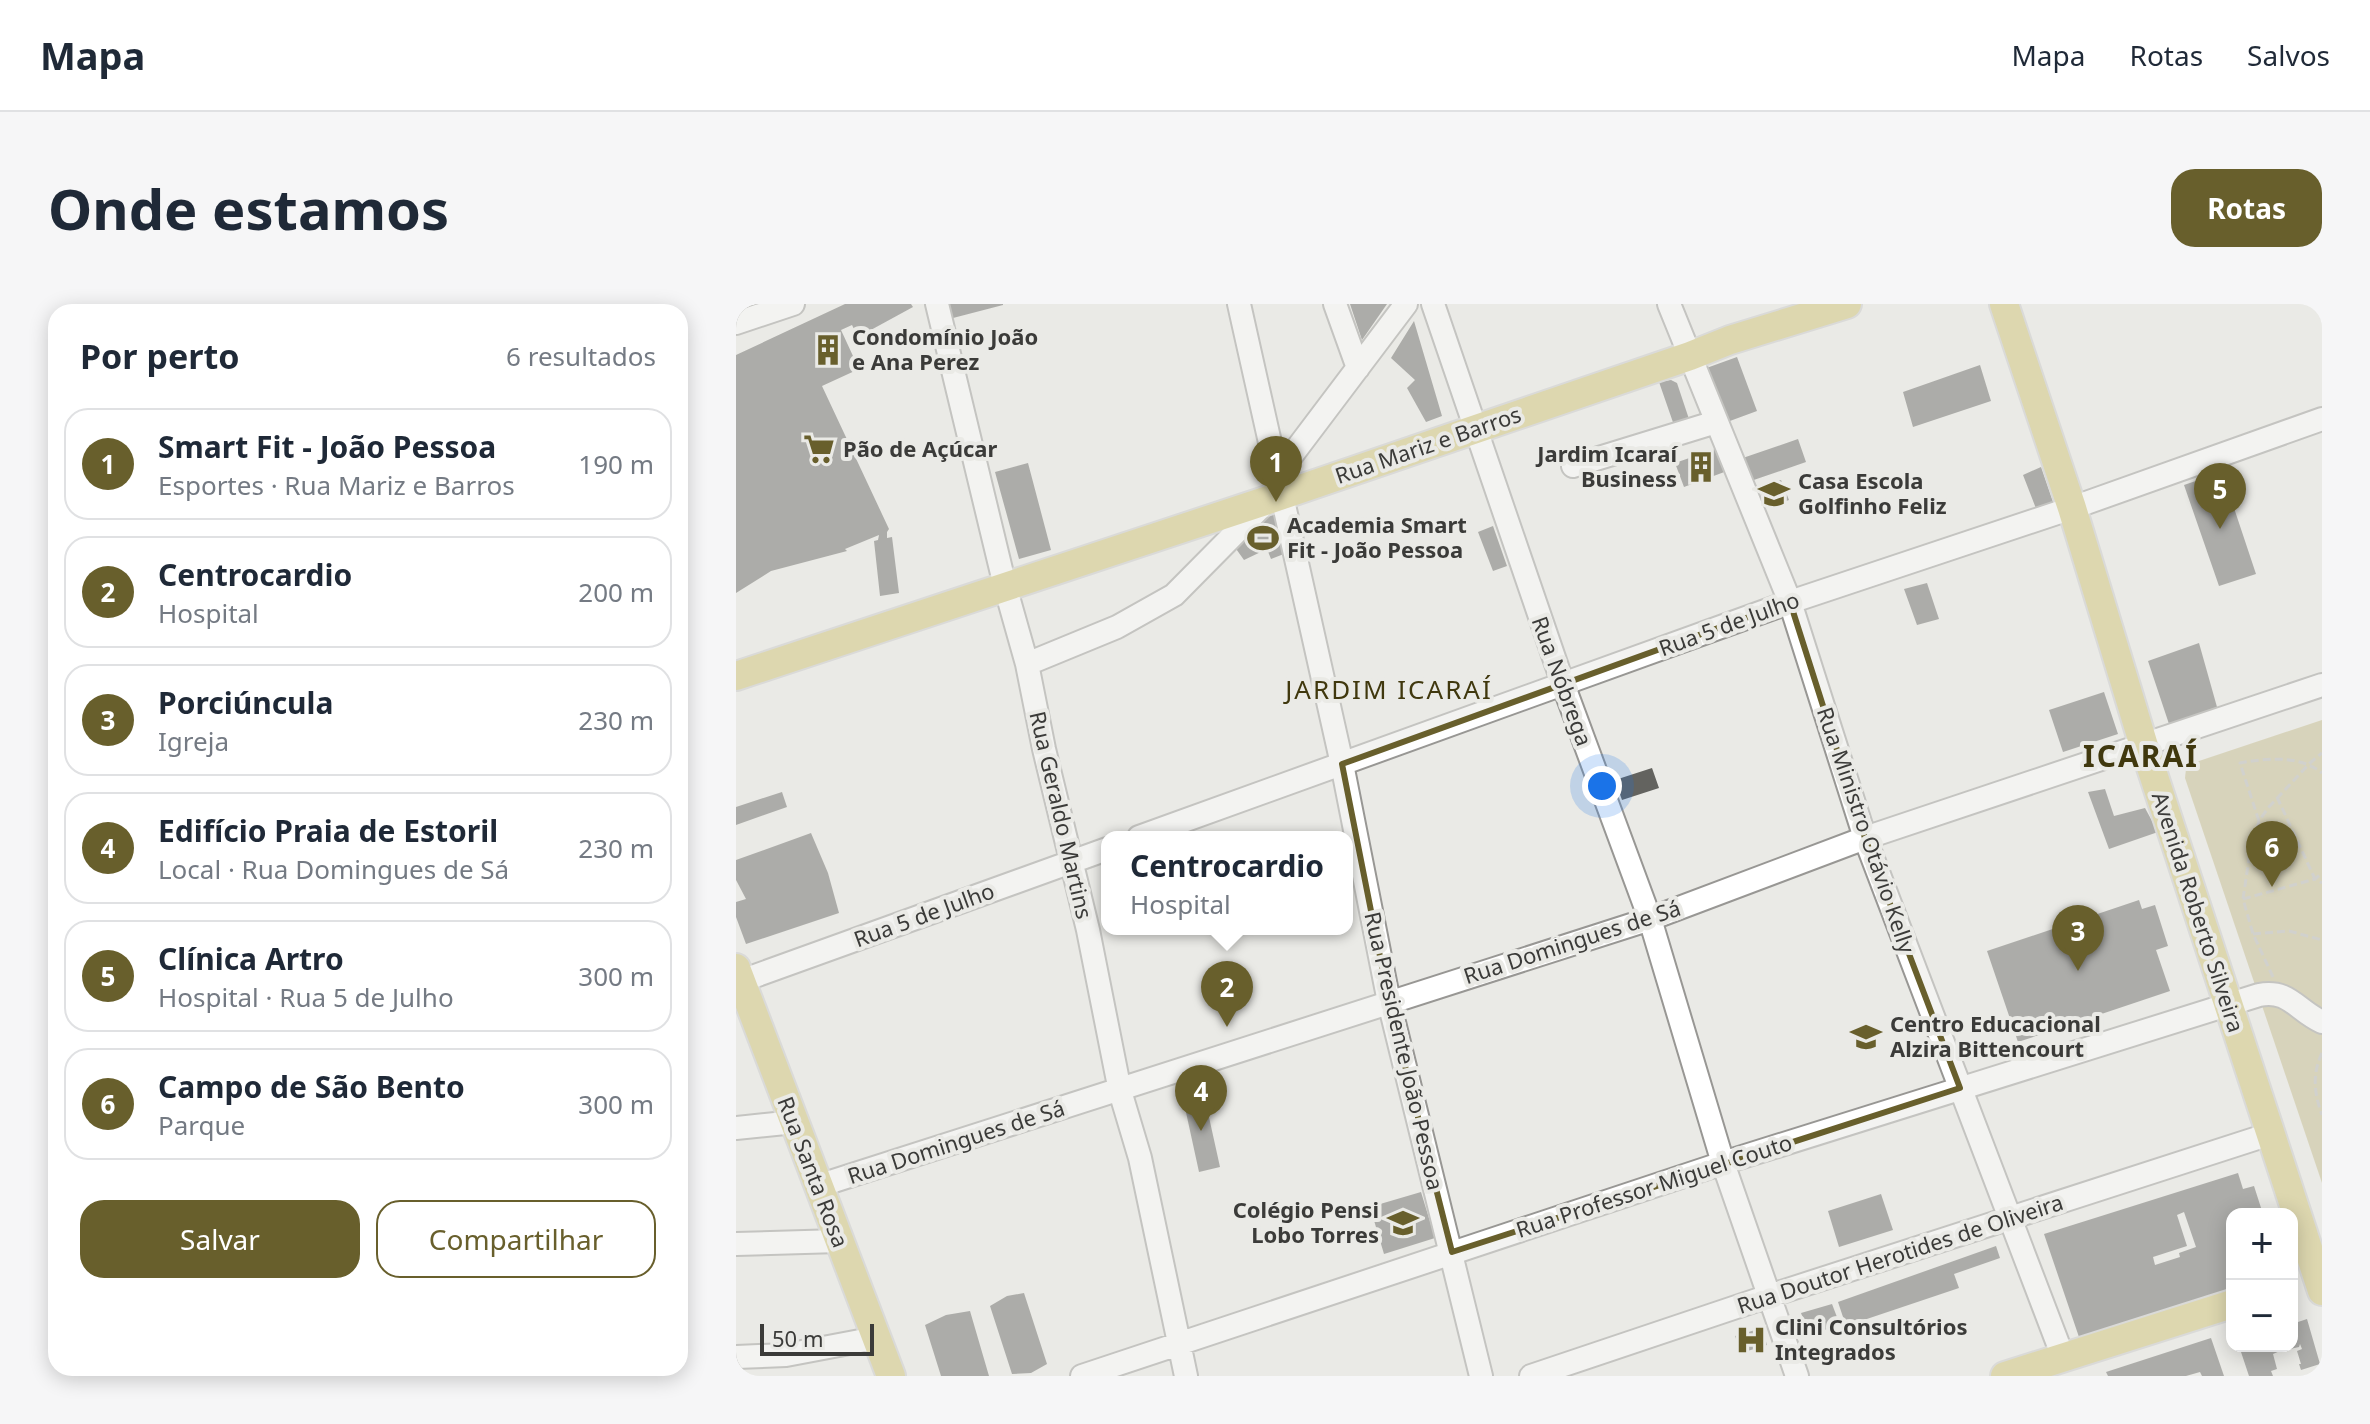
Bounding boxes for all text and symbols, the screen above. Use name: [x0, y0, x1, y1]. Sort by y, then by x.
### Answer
text: Mapa: [40, 29, 145, 81]
text: Mapa: [2011, 36, 2086, 74]
text: Rotas: [2130, 36, 2203, 74]
text: Salvos: [2247, 36, 2330, 74]
button: Rotas: [2171, 169, 2322, 247]
text: Onde estamos: [48, 170, 449, 246]
place label: Condomínio João e Ana Perez: [852, 321, 1038, 376]
text: Por perto: [80, 333, 239, 379]
building icon: Condomínio João e Ana Perez: [811, 333, 845, 367]
text: 6 resultados: [506, 338, 656, 374]
street label: Rua Mariz e Barros: [1331, 398, 1525, 490]
text: Smart Fit - João Pessoa: [158, 426, 496, 467]
supermarket icon: Pão de Açúcar: [802, 432, 836, 466]
place label: Pão de Açúcar: [843, 433, 997, 463]
pin: 1: [1250, 436, 1302, 502]
place label: Jardim Icaraí Business: [1535, 438, 1678, 493]
text: 1: [101, 446, 115, 482]
text: 190 m: [578, 446, 654, 482]
building icon: Jardim Icaraí Business: [1684, 450, 1718, 484]
pin: 5: [2194, 463, 2246, 529]
place label: Casa Escola Golfinho Feliz: [1798, 465, 1947, 520]
text: Esportes · Rua Mariz e Barros: [158, 467, 515, 503]
school or university icon: Casa Escola Golfinho Feliz: [1757, 477, 1791, 511]
place label: Academia Smart Fit - João Pessoa: [1287, 509, 1467, 564]
sports icon: Academia Smart Fit - João Pessoa: [1246, 521, 1280, 555]
text: Centrocardio: [158, 554, 352, 595]
text: 2: [101, 574, 115, 610]
text: 200 m: [578, 574, 654, 610]
street label: Rua 5 de Julho: [1654, 584, 1803, 662]
text: Hospital: [158, 595, 259, 631]
street label: Rua Nóbrega: [1526, 612, 1600, 750]
district label: JARDIM ICARAÍ: [1282, 671, 1493, 707]
text: Porciúncula: [158, 682, 334, 723]
text: 3: [101, 702, 115, 738]
text: 230 m: [578, 702, 654, 738]
street label: Rua Ministro Otávio Kelly: [1811, 703, 1923, 957]
street label: Rua Geraldo Martins: [1023, 708, 1100, 921]
text: Igreja: [158, 723, 229, 759]
district label: ICARAÍ: [2083, 735, 2199, 776]
your location: [1582, 766, 1622, 806]
street label: Avenida Roberto Silveira: [2146, 788, 2252, 1036]
text: Edifício Praia de Estoril: [158, 810, 498, 851]
pin: 6: [2246, 821, 2298, 887]
text: 4: [101, 830, 115, 866]
text: 230 m: [578, 830, 654, 866]
popup: [1101, 831, 1353, 935]
text: Centrocardio: [1130, 845, 1324, 886]
text: Local · Rua Domingues de Sá: [158, 851, 509, 887]
street label: Rua 5 de Julho: [849, 875, 998, 953]
text: Hospital: [1130, 886, 1231, 922]
street label: Rua Domingues de Sá: [1459, 892, 1684, 990]
pin: 3: [2052, 905, 2104, 971]
street label: Rua Presidente João Pessoa: [1358, 909, 1452, 1193]
text: Clínica Artro: [158, 938, 344, 979]
text: 5: [101, 958, 115, 994]
text: 300 m: [578, 958, 654, 994]
pin: 2: [1201, 961, 1253, 1027]
text: Hospital · Rua 5 de Julho: [158, 979, 454, 1015]
place label: Centro Educacional Alzira Bittencourt: [1890, 1008, 2101, 1063]
school or university icon: Centro Educacional Alzira Bittencourt: [1849, 1020, 1883, 1054]
pin: 4: [1175, 1065, 1227, 1131]
text: Campo de São Bento: [158, 1066, 465, 1107]
text: 6: [101, 1086, 115, 1122]
text: 300 m: [578, 1086, 654, 1122]
street label: Rua Santa Rosa: [771, 1092, 856, 1251]
street label: Rua Domingues de Sá: [843, 1092, 1068, 1190]
text: Parque: [158, 1107, 245, 1143]
street label: Rua Professor Miguel Couto: [1512, 1126, 1795, 1244]
street label: Rua Doutor Herotides de Oliveira: [1733, 1186, 2067, 1320]
place label: Colégio Pensi Lobo Torres: [1233, 1194, 1379, 1249]
button: Salvar: [80, 1200, 360, 1278]
button: Compartilhar: [376, 1200, 656, 1278]
school or university icon: Colégio Pensi Lobo Torres: [1386, 1206, 1420, 1240]
map controls: [2226, 1208, 2298, 1352]
button: +: [2226, 1208, 2298, 1280]
button: −: [2226, 1280, 2298, 1352]
place label: Clini Consultórios Integrados: [1775, 1311, 1967, 1366]
scale bar: [760, 1320, 874, 1356]
text: 50 m: [772, 1323, 823, 1353]
hospital icon: Clini Consultórios Integrados: [1734, 1323, 1768, 1357]

